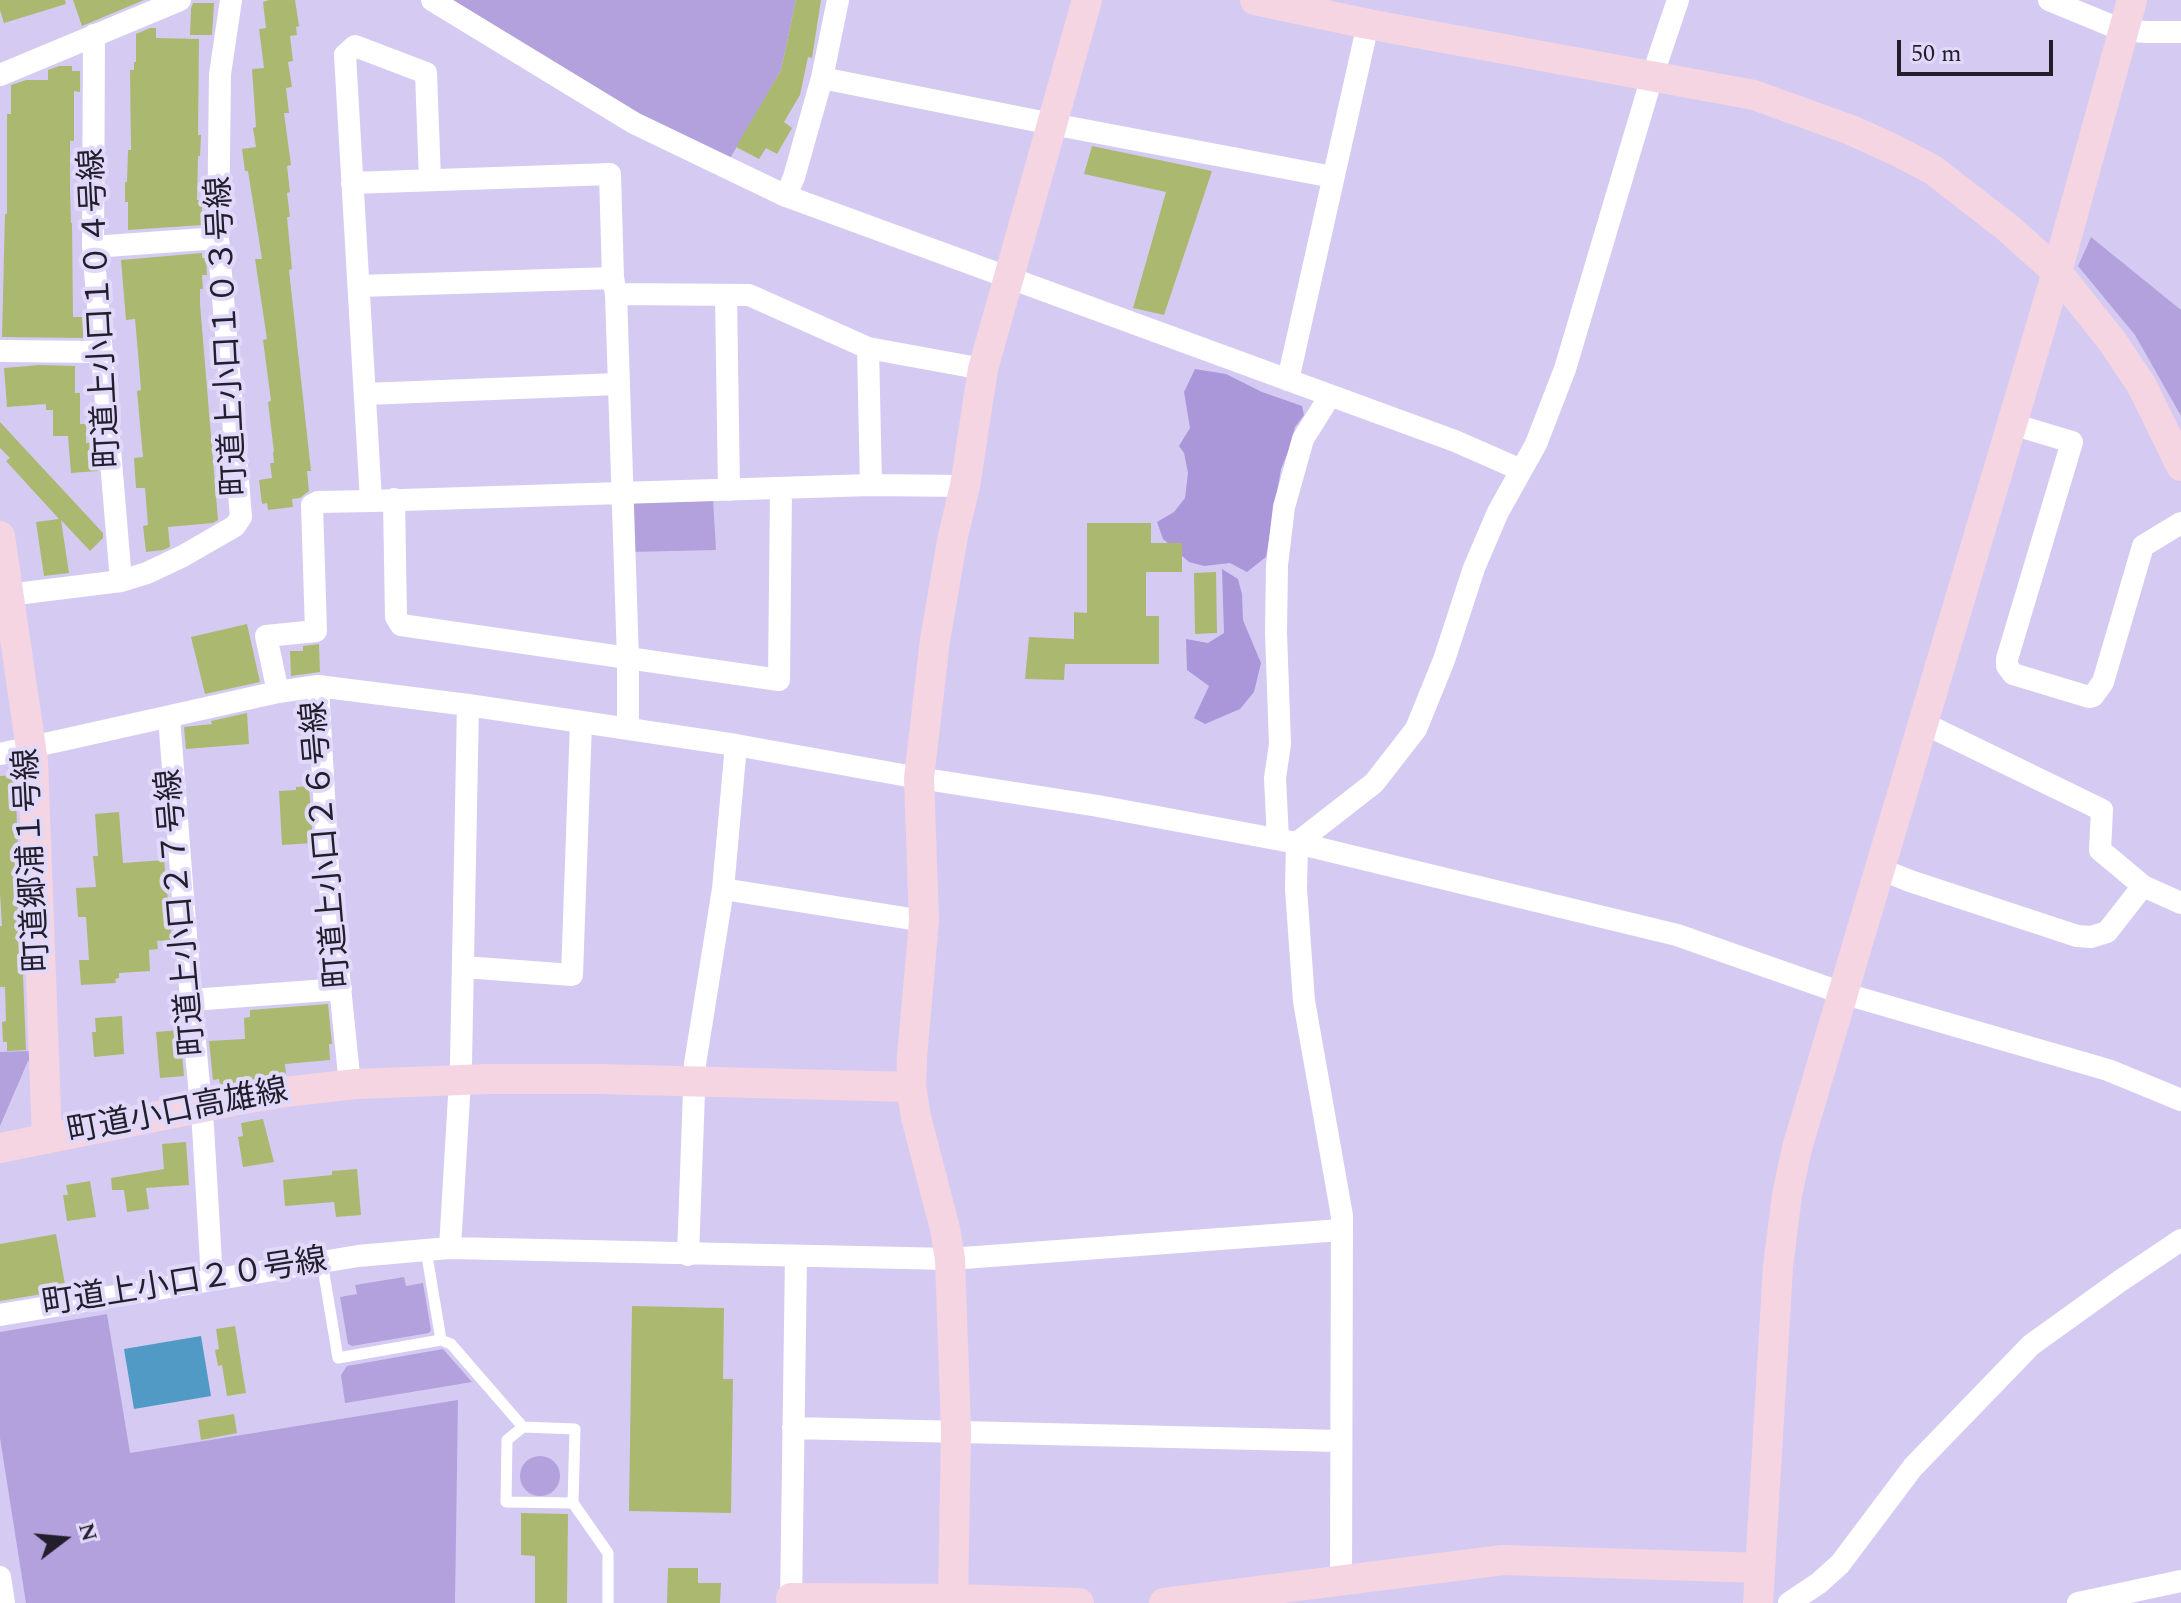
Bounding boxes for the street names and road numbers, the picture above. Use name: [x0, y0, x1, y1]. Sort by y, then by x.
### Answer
street label: 町道上小口１０４号線: [75, 147, 131, 469]
street label: 町道上小口１０３号線: [202, 175, 258, 497]
street label: 町道上小口２６号線: [297, 699, 361, 989]
street label: 町道郷浦１号線: [10, 747, 60, 973]
street label: 町道上小口２７号線: [152, 767, 216, 1057]
street label: 町道小口高雄線: [64, 1074, 292, 1154]
street label: 町道上小口２０号線: [40, 1244, 330, 1326]

